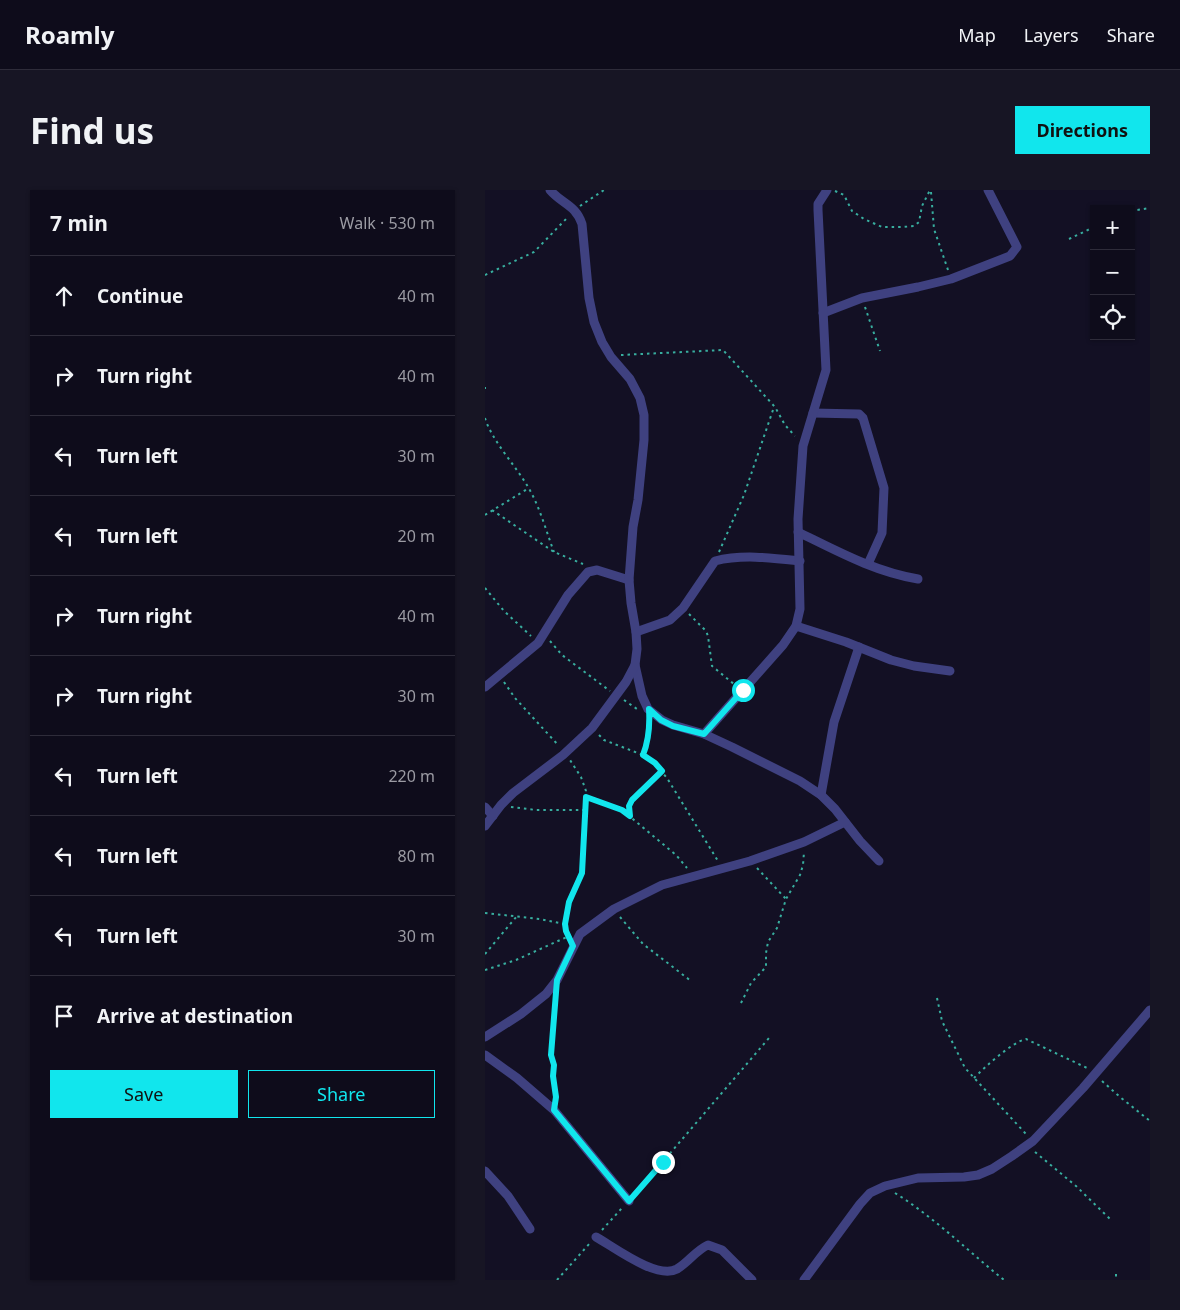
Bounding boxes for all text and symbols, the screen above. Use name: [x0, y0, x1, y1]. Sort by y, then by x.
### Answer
text: Roamly: [25, 18, 114, 51]
text: Map: [958, 23, 996, 47]
text: Layers: [1024, 23, 1079, 47]
text: Share: [1107, 23, 1155, 47]
button: Directions: [1015, 106, 1150, 154]
text: Find us: [30, 107, 154, 154]
map controls: [1090, 205, 1135, 340]
button: +: [1090, 205, 1135, 250]
text: 7 min: [50, 209, 108, 237]
text: Walk · 530 m: [340, 212, 435, 234]
button: −: [1090, 250, 1135, 295]
icon: ahead: [50, 282, 78, 310]
text: Continue: [97, 283, 183, 309]
text: 40 m: [398, 285, 435, 307]
button: locate: [1090, 295, 1135, 340]
icon: right: [50, 362, 78, 390]
text: Turn right: [97, 363, 192, 389]
text: 40 m: [398, 365, 435, 387]
icon: left: [50, 442, 78, 470]
text: Turn left: [97, 443, 178, 469]
text: 30 m: [398, 445, 435, 467]
icon: left: [50, 522, 78, 550]
text: Turn left: [97, 523, 178, 549]
text: 20 m: [398, 525, 435, 547]
icon: right: [50, 602, 78, 630]
text: Turn right: [97, 603, 192, 629]
text: 40 m: [398, 605, 435, 627]
route start: [732, 679, 755, 702]
icon: right: [50, 682, 78, 710]
text: Turn right: [97, 683, 192, 709]
text: 30 m: [398, 685, 435, 707]
icon: left: [50, 762, 78, 790]
text: Turn left: [97, 763, 178, 789]
text: 220 m: [388, 765, 435, 787]
icon: left: [50, 842, 78, 870]
text: Turn left: [97, 843, 178, 869]
text: 80 m: [398, 845, 435, 867]
icon: left: [50, 922, 78, 950]
text: Turn left: [97, 923, 178, 949]
text: 30 m: [398, 925, 435, 947]
icon: arrive: [50, 1002, 78, 1030]
text: Arrive at destination: [97, 1003, 293, 1029]
button: Save: [50, 1070, 238, 1118]
button: Share: [248, 1070, 435, 1118]
route end: [652, 1151, 675, 1174]

